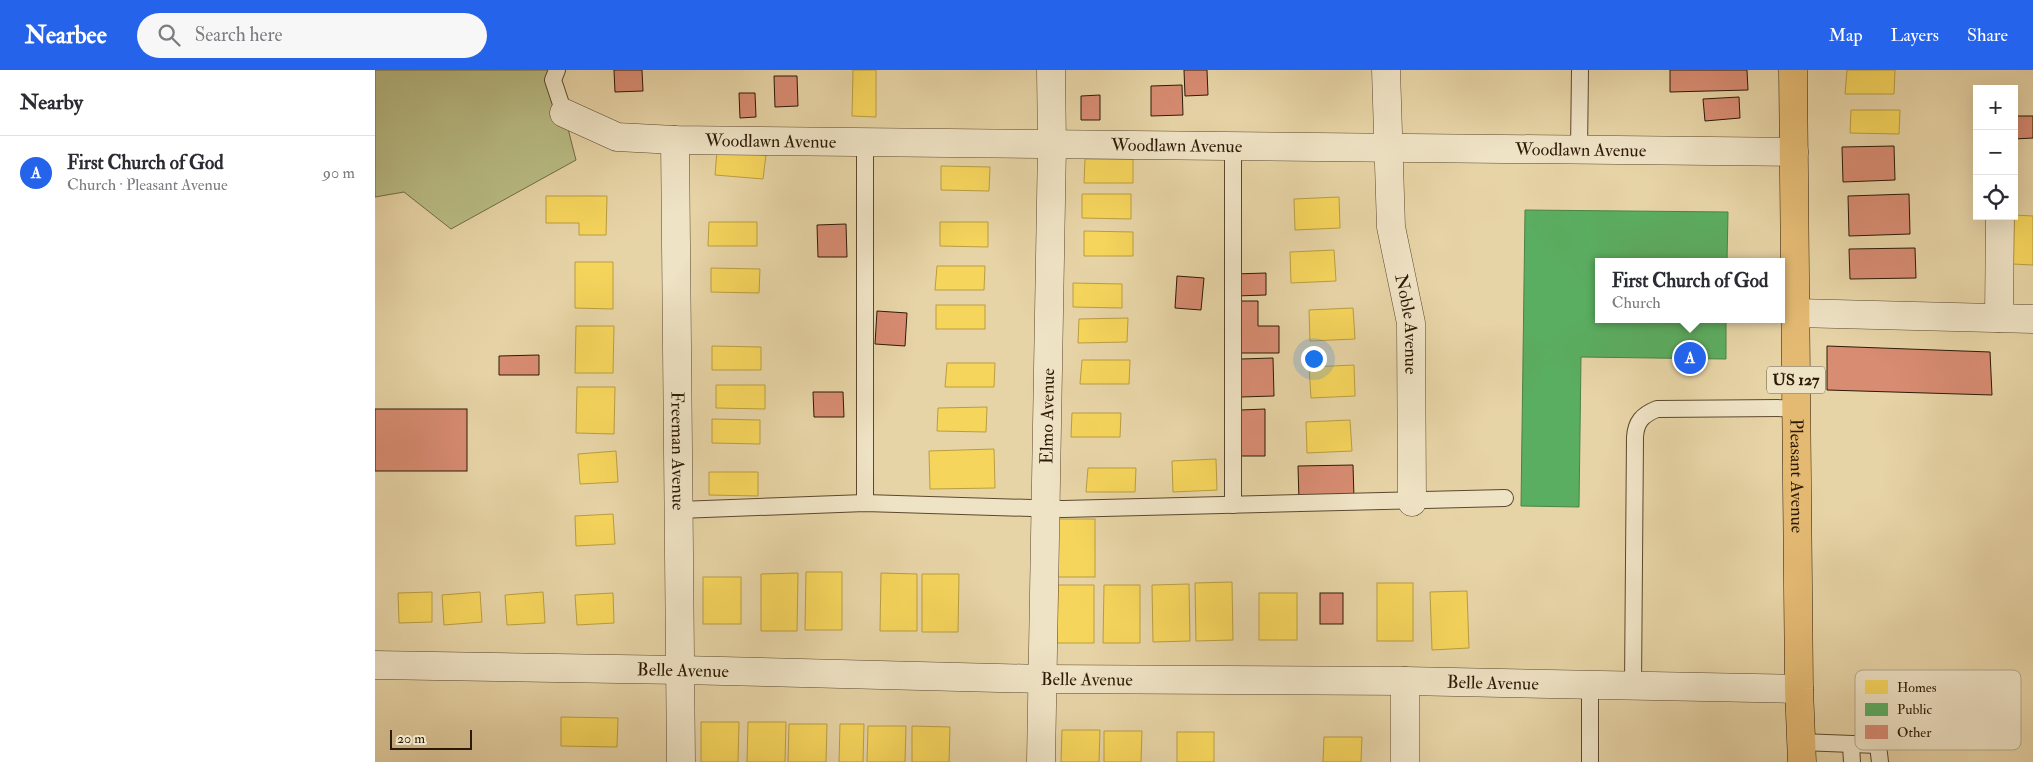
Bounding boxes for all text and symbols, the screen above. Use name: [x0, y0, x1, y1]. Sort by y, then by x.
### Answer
search box: [137, 13, 487, 58]
text: Nearbee: [25, 20, 107, 51]
icon: search: [155, 21, 183, 49]
text: Search here: [195, 23, 282, 47]
text: Map: [1829, 24, 1863, 47]
text: Layers: [1891, 24, 1939, 47]
text: Share: [1967, 24, 2008, 47]
map controls: [1973, 85, 2018, 220]
button: +: [1973, 85, 2018, 130]
text: Nearby: [20, 89, 83, 116]
street label: Woodlawn Avenue: [704, 129, 837, 153]
button: −: [1973, 130, 2018, 175]
street label: Woodlawn Avenue: [1110, 133, 1243, 158]
street label: Woodlawn Avenue: [1514, 137, 1647, 162]
text: First Church of God: [67, 151, 224, 175]
text: A: [31, 163, 41, 183]
text: 90 m: [323, 163, 355, 183]
text: Church · Pleasant Avenue: [67, 175, 228, 195]
button: locate: [1973, 175, 2018, 220]
popup: [1595, 258, 1785, 323]
text: First Church of God: [1612, 269, 1768, 293]
street label: Noble Avenue: [1390, 272, 1423, 375]
text: Church: [1612, 293, 1661, 313]
pin: A: [1674, 339, 1706, 377]
your location: [1301, 346, 1327, 372]
road number: US 127: [1767, 366, 1825, 394]
street label: Elmo Avenue: [1035, 367, 1060, 464]
street label: Freeman Avenue: [666, 391, 690, 511]
street label: Pleasant Avenue: [1785, 419, 1809, 534]
street label: Belle Avenue: [637, 658, 730, 683]
street label: Belle Avenue: [1041, 667, 1133, 691]
street label: Belle Avenue: [1447, 670, 1540, 695]
legend: [1855, 670, 2021, 750]
text: Homes: [1897, 679, 1937, 696]
text: Public: [1897, 701, 1932, 718]
text: Other: [1897, 724, 1932, 741]
scale bar: [390, 727, 473, 750]
text: 20 m: [397, 730, 425, 747]

